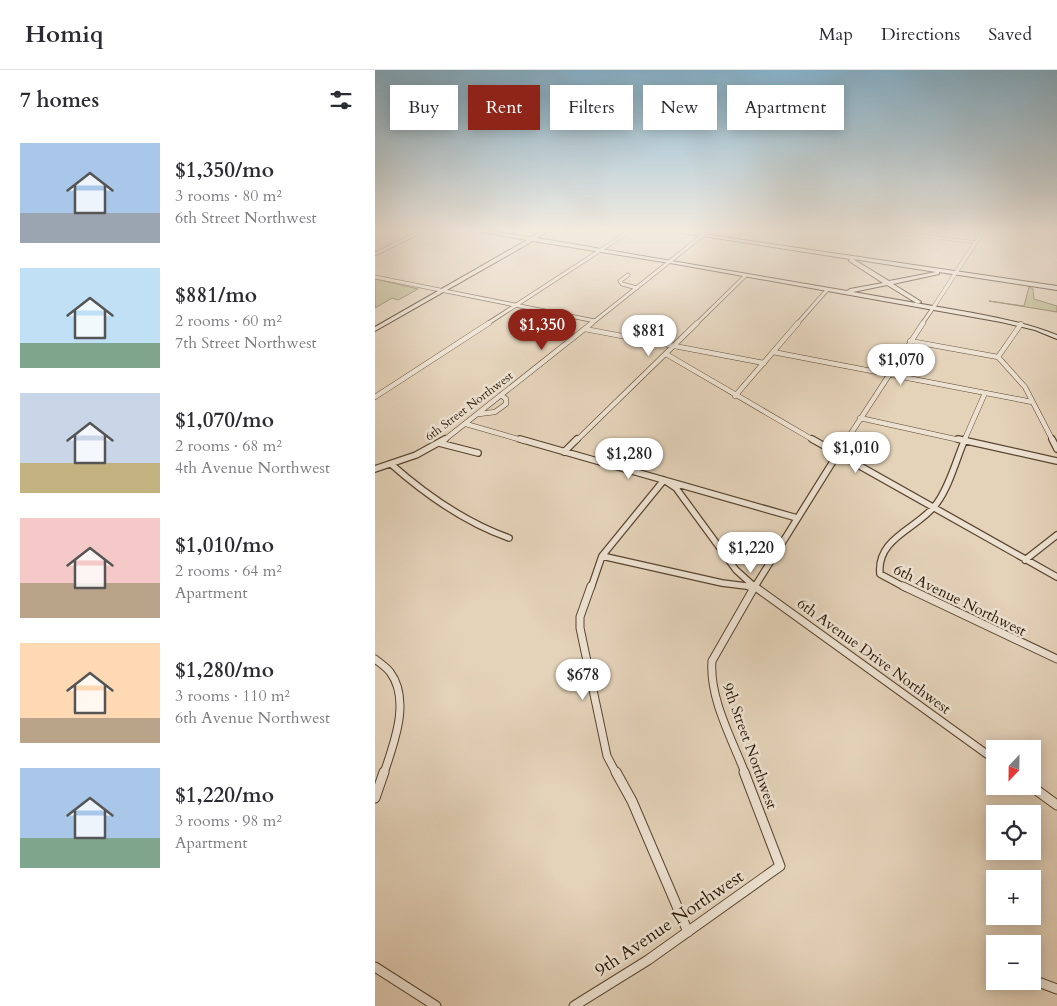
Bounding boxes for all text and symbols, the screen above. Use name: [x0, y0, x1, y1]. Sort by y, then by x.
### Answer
text: Homiq: [25, 18, 104, 51]
text: Map: [819, 22, 853, 47]
text: Directions: [881, 22, 960, 47]
text: Saved: [988, 22, 1032, 47]
chip: Buy: [390, 85, 458, 130]
chip: Rent: [468, 85, 540, 130]
chip: Filters: [550, 85, 633, 130]
chip: New: [643, 85, 717, 130]
chip: Apartment: [727, 85, 844, 130]
text: 7 homes: [20, 86, 99, 115]
icon: filters: [327, 86, 355, 114]
text: $1,350/mo: [175, 156, 274, 185]
icon: home: [60, 163, 120, 223]
text: 3 rooms · 80 m²: [175, 185, 282, 207]
text: 6th Street Northwest: [175, 207, 317, 229]
text: $881/mo: [175, 281, 257, 310]
icon: home: [60, 288, 120, 348]
pin: $1,350: [501, 308, 583, 351]
text: 2 rooms · 60 m²: [175, 310, 282, 332]
text: $1,350: [519, 314, 565, 336]
pin: $881: [619, 314, 679, 357]
text: $881: [633, 320, 665, 342]
text: 7th Street Northwest: [175, 332, 317, 354]
pin: $1,070: [860, 344, 942, 386]
text: $1,070: [878, 349, 924, 371]
street label: 6th Street Northwest: [422, 368, 516, 444]
text: $1,070/mo: [175, 406, 274, 435]
icon: home: [60, 413, 120, 473]
pin: $1,010: [815, 432, 897, 474]
text: 2 rooms · 68 m²: [175, 435, 282, 457]
text: $1,010: [833, 437, 879, 459]
pin: $1,280: [588, 438, 670, 480]
text: $1,280: [606, 443, 652, 465]
text: 4th Avenue Northwest: [175, 457, 330, 479]
text: $1,010/mo: [175, 531, 274, 560]
pin: $1,220: [710, 532, 792, 574]
text: $1,220: [728, 537, 774, 559]
icon: home: [60, 538, 120, 598]
street label: 6th Avenue Northwest: [890, 559, 1030, 641]
text: 2 rooms · 64 m²: [175, 560, 282, 582]
text: Apartment: [175, 582, 248, 604]
street label: 6th Avenue Drive Northwest: [793, 593, 955, 719]
text: $1,280/mo: [175, 656, 274, 685]
pin: $678: [553, 658, 613, 701]
icon: home: [60, 663, 120, 723]
text: $678: [567, 664, 599, 686]
street label: 9th Street Northwest: [718, 680, 782, 812]
text: 3 rooms · 110 m²: [175, 685, 290, 707]
text: 6th Avenue Northwest: [175, 707, 330, 729]
north arrow: [986, 740, 1041, 795]
map controls: [986, 740, 1041, 990]
text: $1,220/mo: [175, 781, 274, 810]
icon: home: [60, 788, 120, 848]
button: locate: [986, 805, 1041, 860]
text: 3 rooms · 98 m²: [175, 810, 282, 832]
text: Apartment: [175, 832, 248, 854]
street label: 9th Avenue Northwest: [590, 864, 749, 983]
button: +: [986, 870, 1041, 925]
button: −: [986, 935, 1041, 990]

